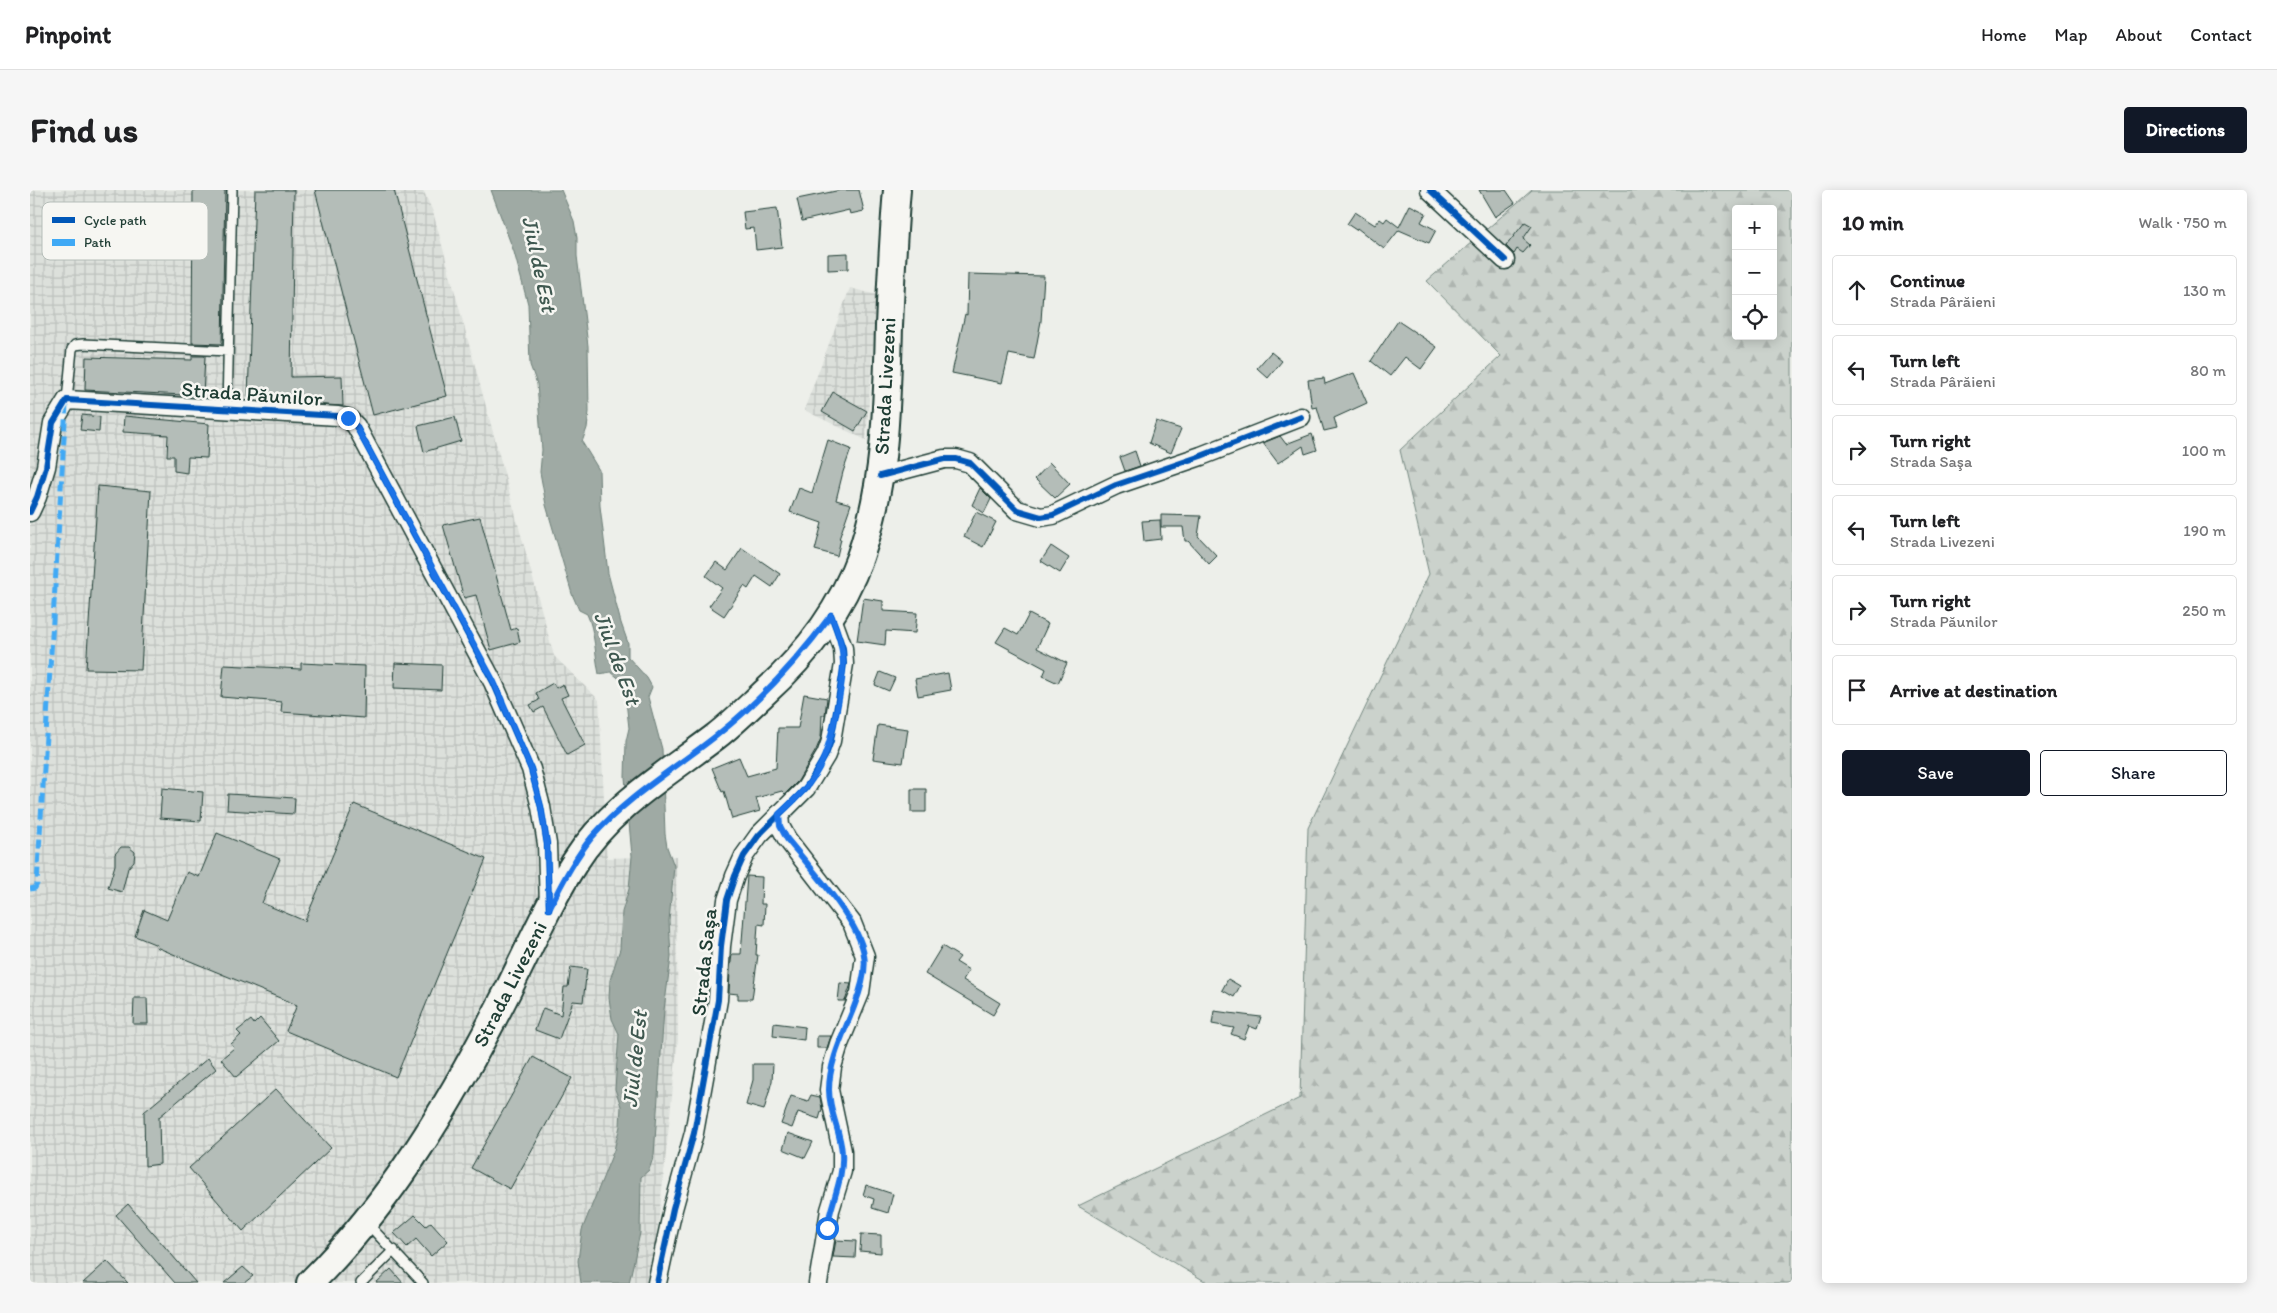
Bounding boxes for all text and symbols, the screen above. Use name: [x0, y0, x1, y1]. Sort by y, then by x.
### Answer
text: Pinpoint: [25, 20, 111, 49]
text: Home: [1981, 24, 2027, 46]
text: Map: [2055, 24, 2088, 46]
text: About: [2116, 24, 2162, 46]
text: Contact: [2190, 24, 2252, 46]
button: Directions: [2124, 107, 2247, 153]
text: Find us: [30, 109, 138, 151]
legend: [42, 202, 208, 260]
map controls: [1732, 205, 1777, 340]
button: +: [1732, 205, 1777, 250]
text: 10 min: [1842, 210, 1904, 235]
text: Cycle path: [84, 212, 147, 229]
text: Walk · 750 m: [2139, 213, 2227, 232]
water label: Jiul de Est: [516, 214, 563, 316]
text: Path: [84, 234, 111, 251]
button: −: [1732, 250, 1777, 295]
text: Continue: [1890, 269, 1965, 292]
icon: ahead: [1843, 276, 1871, 304]
text: 130 m: [2183, 281, 2226, 300]
text: Strada Pârăieni: [1890, 292, 1996, 311]
button: locate: [1732, 295, 1777, 340]
street label: Strada Livezeni: [868, 317, 901, 455]
text: Turn left: [1890, 349, 1960, 372]
icon: left: [1843, 356, 1871, 384]
text: 80 m: [2190, 361, 2226, 380]
text: Strada Pârăieni: [1890, 372, 1996, 391]
street label: Strada Păunilor: [181, 376, 324, 411]
route end: [337, 407, 360, 430]
text: Turn right: [1890, 429, 1971, 452]
icon: right: [1843, 436, 1871, 464]
text: 100 m: [2182, 441, 2226, 460]
text: Strada Saşa: [1890, 452, 1972, 471]
text: Turn left: [1890, 509, 1960, 532]
icon: left: [1843, 516, 1871, 544]
text: 190 m: [2183, 521, 2226, 540]
text: Strada Livezeni: [1890, 532, 1995, 551]
text: Turn right: [1890, 589, 1971, 612]
icon: right: [1843, 596, 1871, 624]
text: 250 m: [2182, 601, 2226, 620]
water label: Jiul de Est: [588, 608, 647, 710]
text: Strada Păunilor: [1890, 612, 1998, 631]
icon: arrive: [1843, 676, 1871, 704]
text: Arrive at destination: [1890, 679, 2057, 702]
button: Save: [1842, 750, 2030, 796]
button: Share: [2040, 750, 2227, 796]
street label: Strada Saşa: [685, 907, 722, 1017]
street label: Strada Livezeni: [467, 917, 552, 1051]
water label: Jiul de Est: [616, 1008, 653, 1109]
route start: [816, 1217, 839, 1240]

